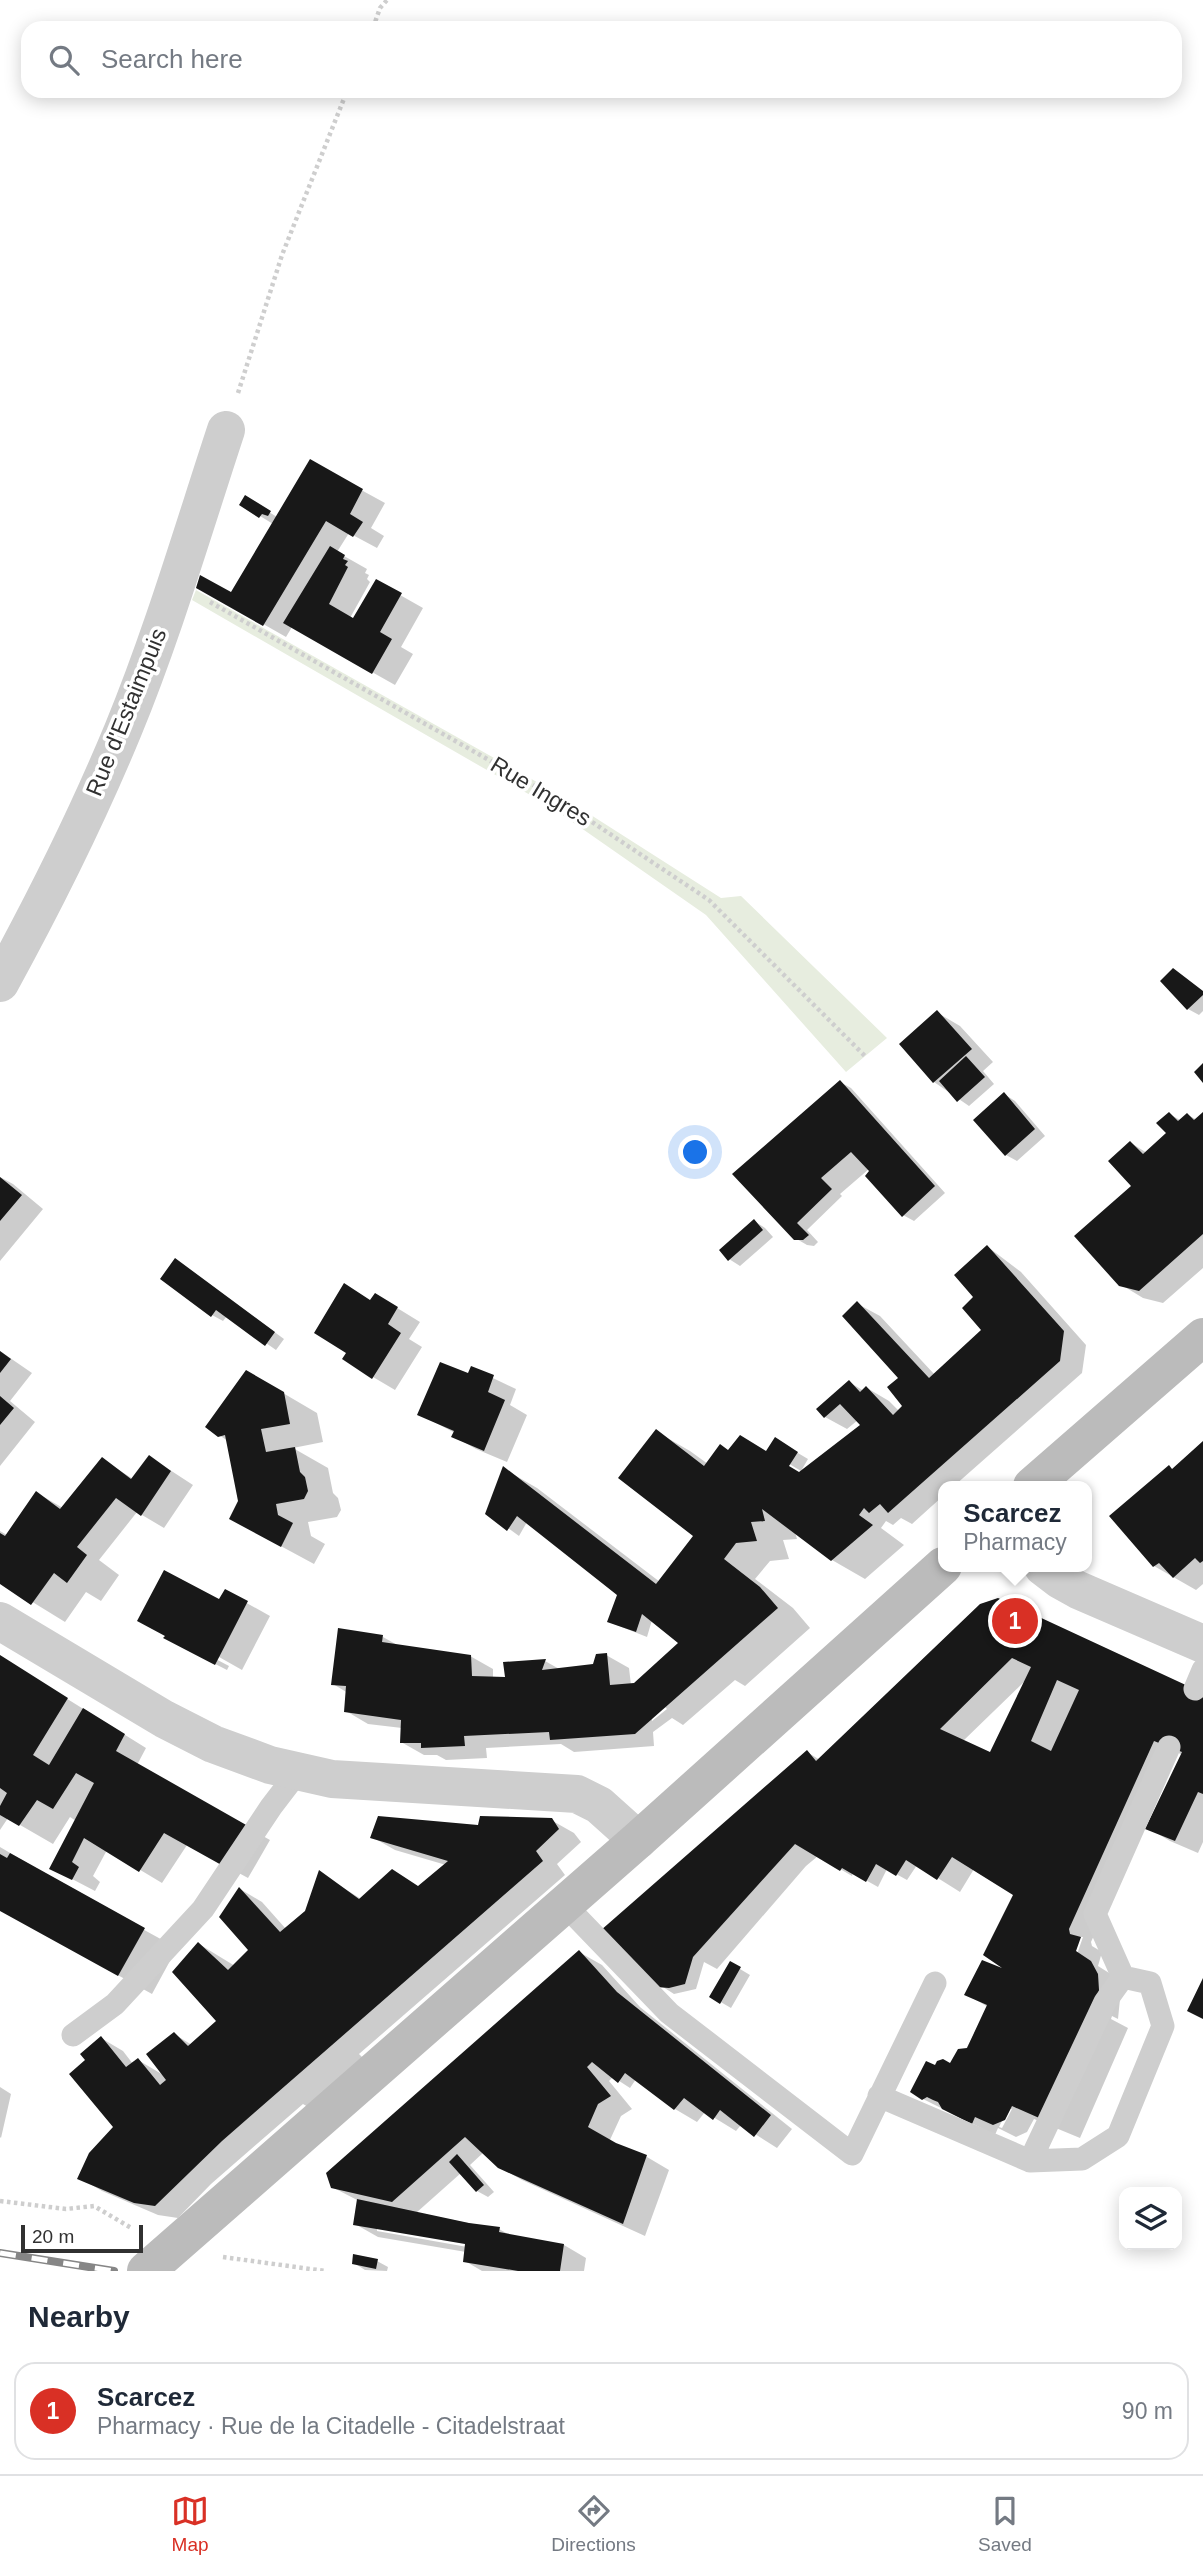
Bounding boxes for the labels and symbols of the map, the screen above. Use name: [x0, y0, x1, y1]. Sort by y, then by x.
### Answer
street label: Rue d'Estaimpuis: [81, 624, 171, 800]
street label: Rue Ingres: [486, 751, 596, 831]
your location: [678, 1135, 712, 1169]
pin: 1: [992, 1595, 1038, 1647]
scale bar: [21, 2222, 144, 2254]

